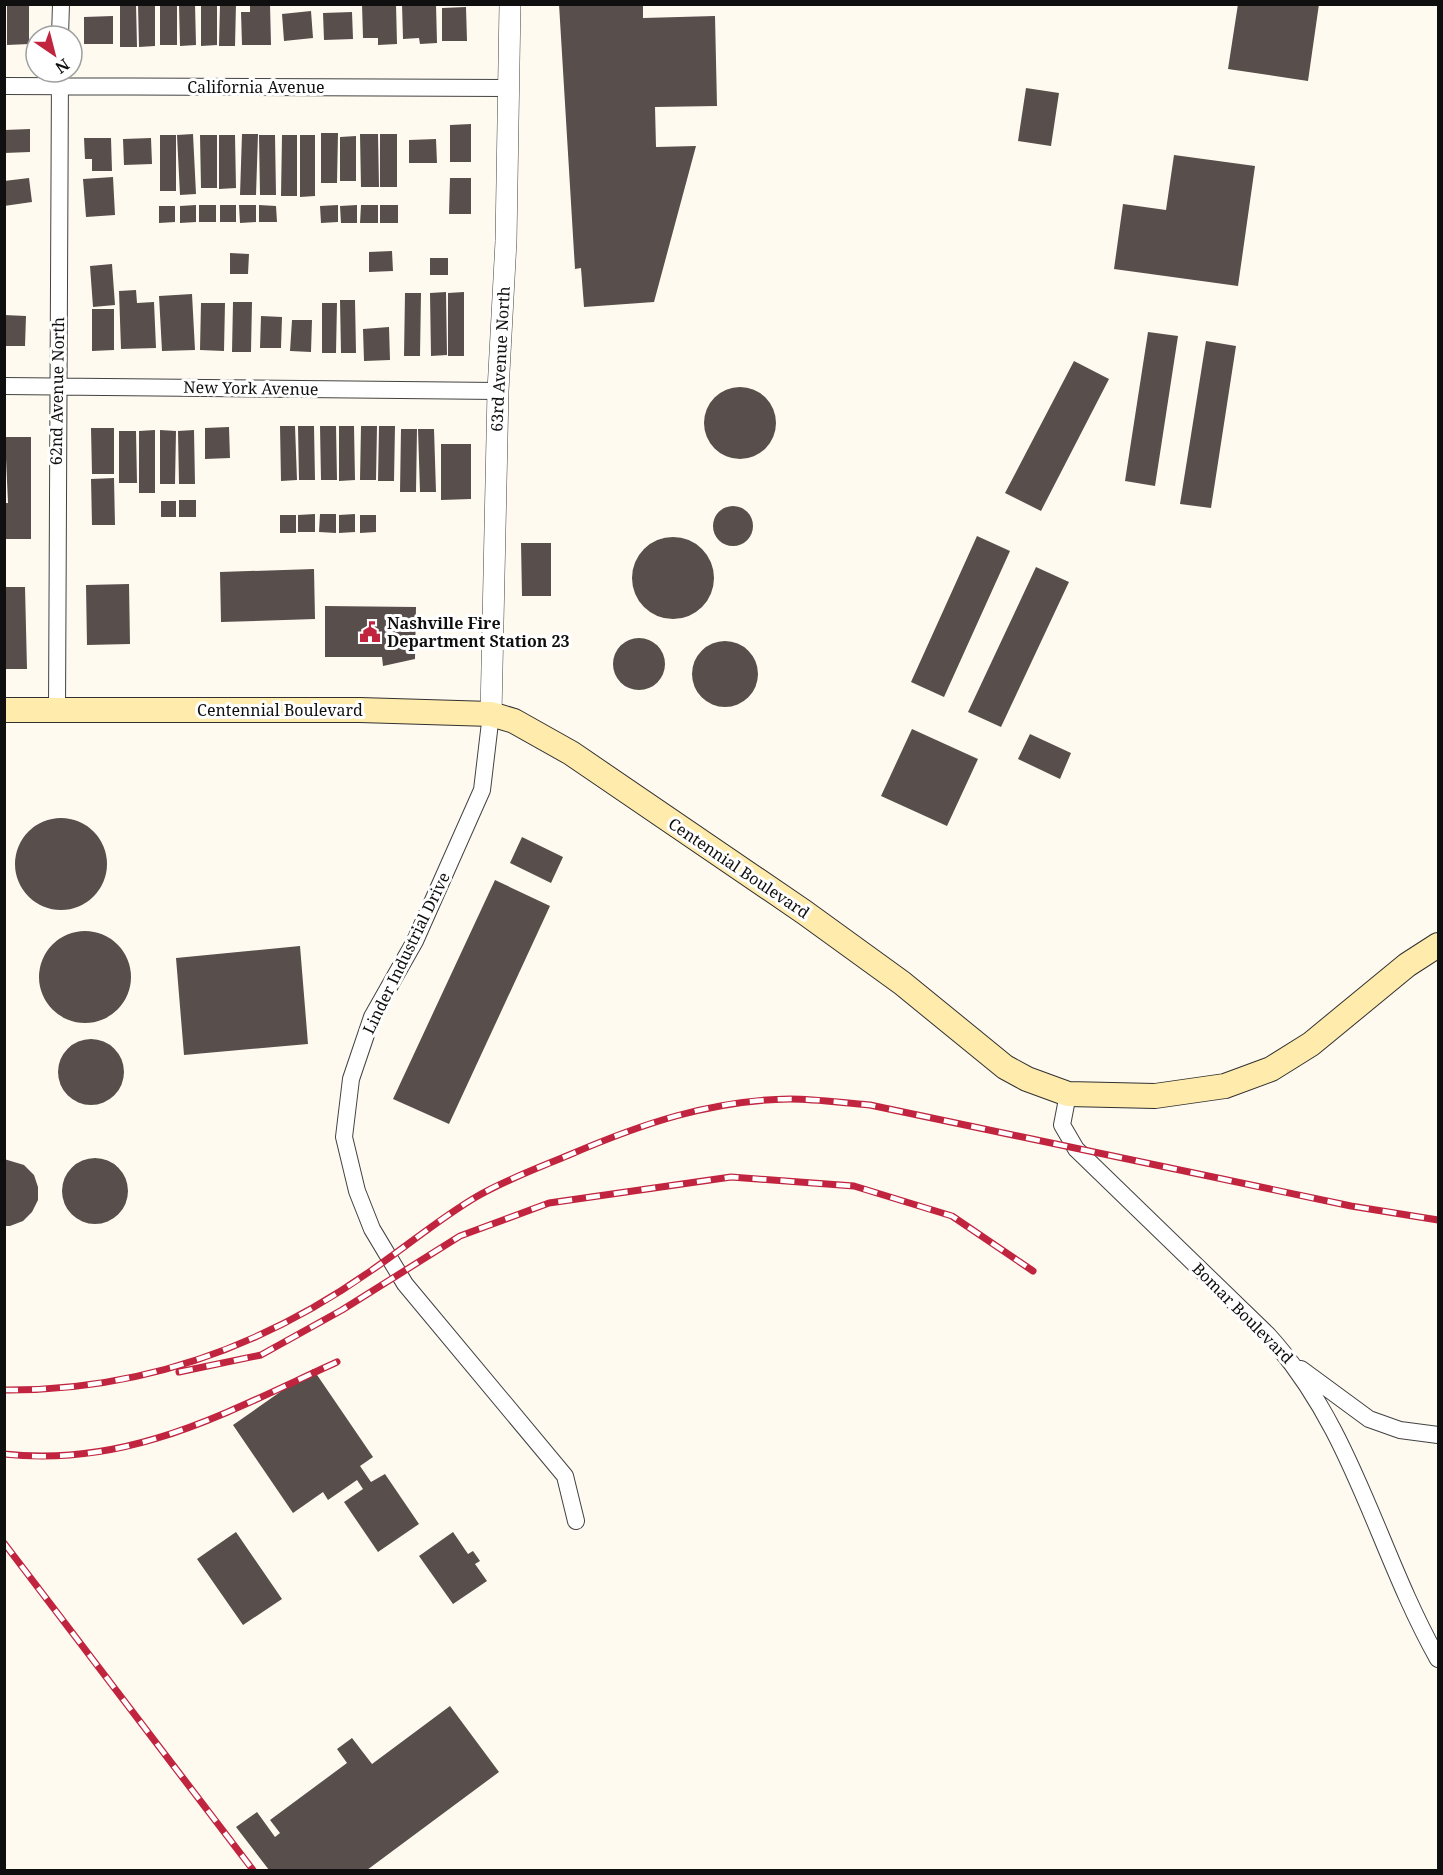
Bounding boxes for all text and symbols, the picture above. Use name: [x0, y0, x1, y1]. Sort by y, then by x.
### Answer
north arrow: [24, 24, 84, 84]
text: N: [51, 54, 74, 79]
street label: California Avenue: [187, 76, 325, 98]
street label: 63rd Avenue North: [485, 286, 515, 432]
street label: 62nd Avenue North: [45, 317, 69, 465]
street label: New York Avenue: [183, 376, 319, 400]
place label: Nashville Fire Department Station 23: [387, 612, 570, 652]
public building icon: Nashville Fire Department Station 23: [358, 620, 382, 644]
street label: Centennial Boulevard: [197, 699, 363, 721]
street label: Centennial Boulevard: [664, 813, 814, 924]
street label: Linder Industrial Drive: [357, 868, 455, 1038]
street label: Bomar Boulevard: [1188, 1258, 1298, 1368]

